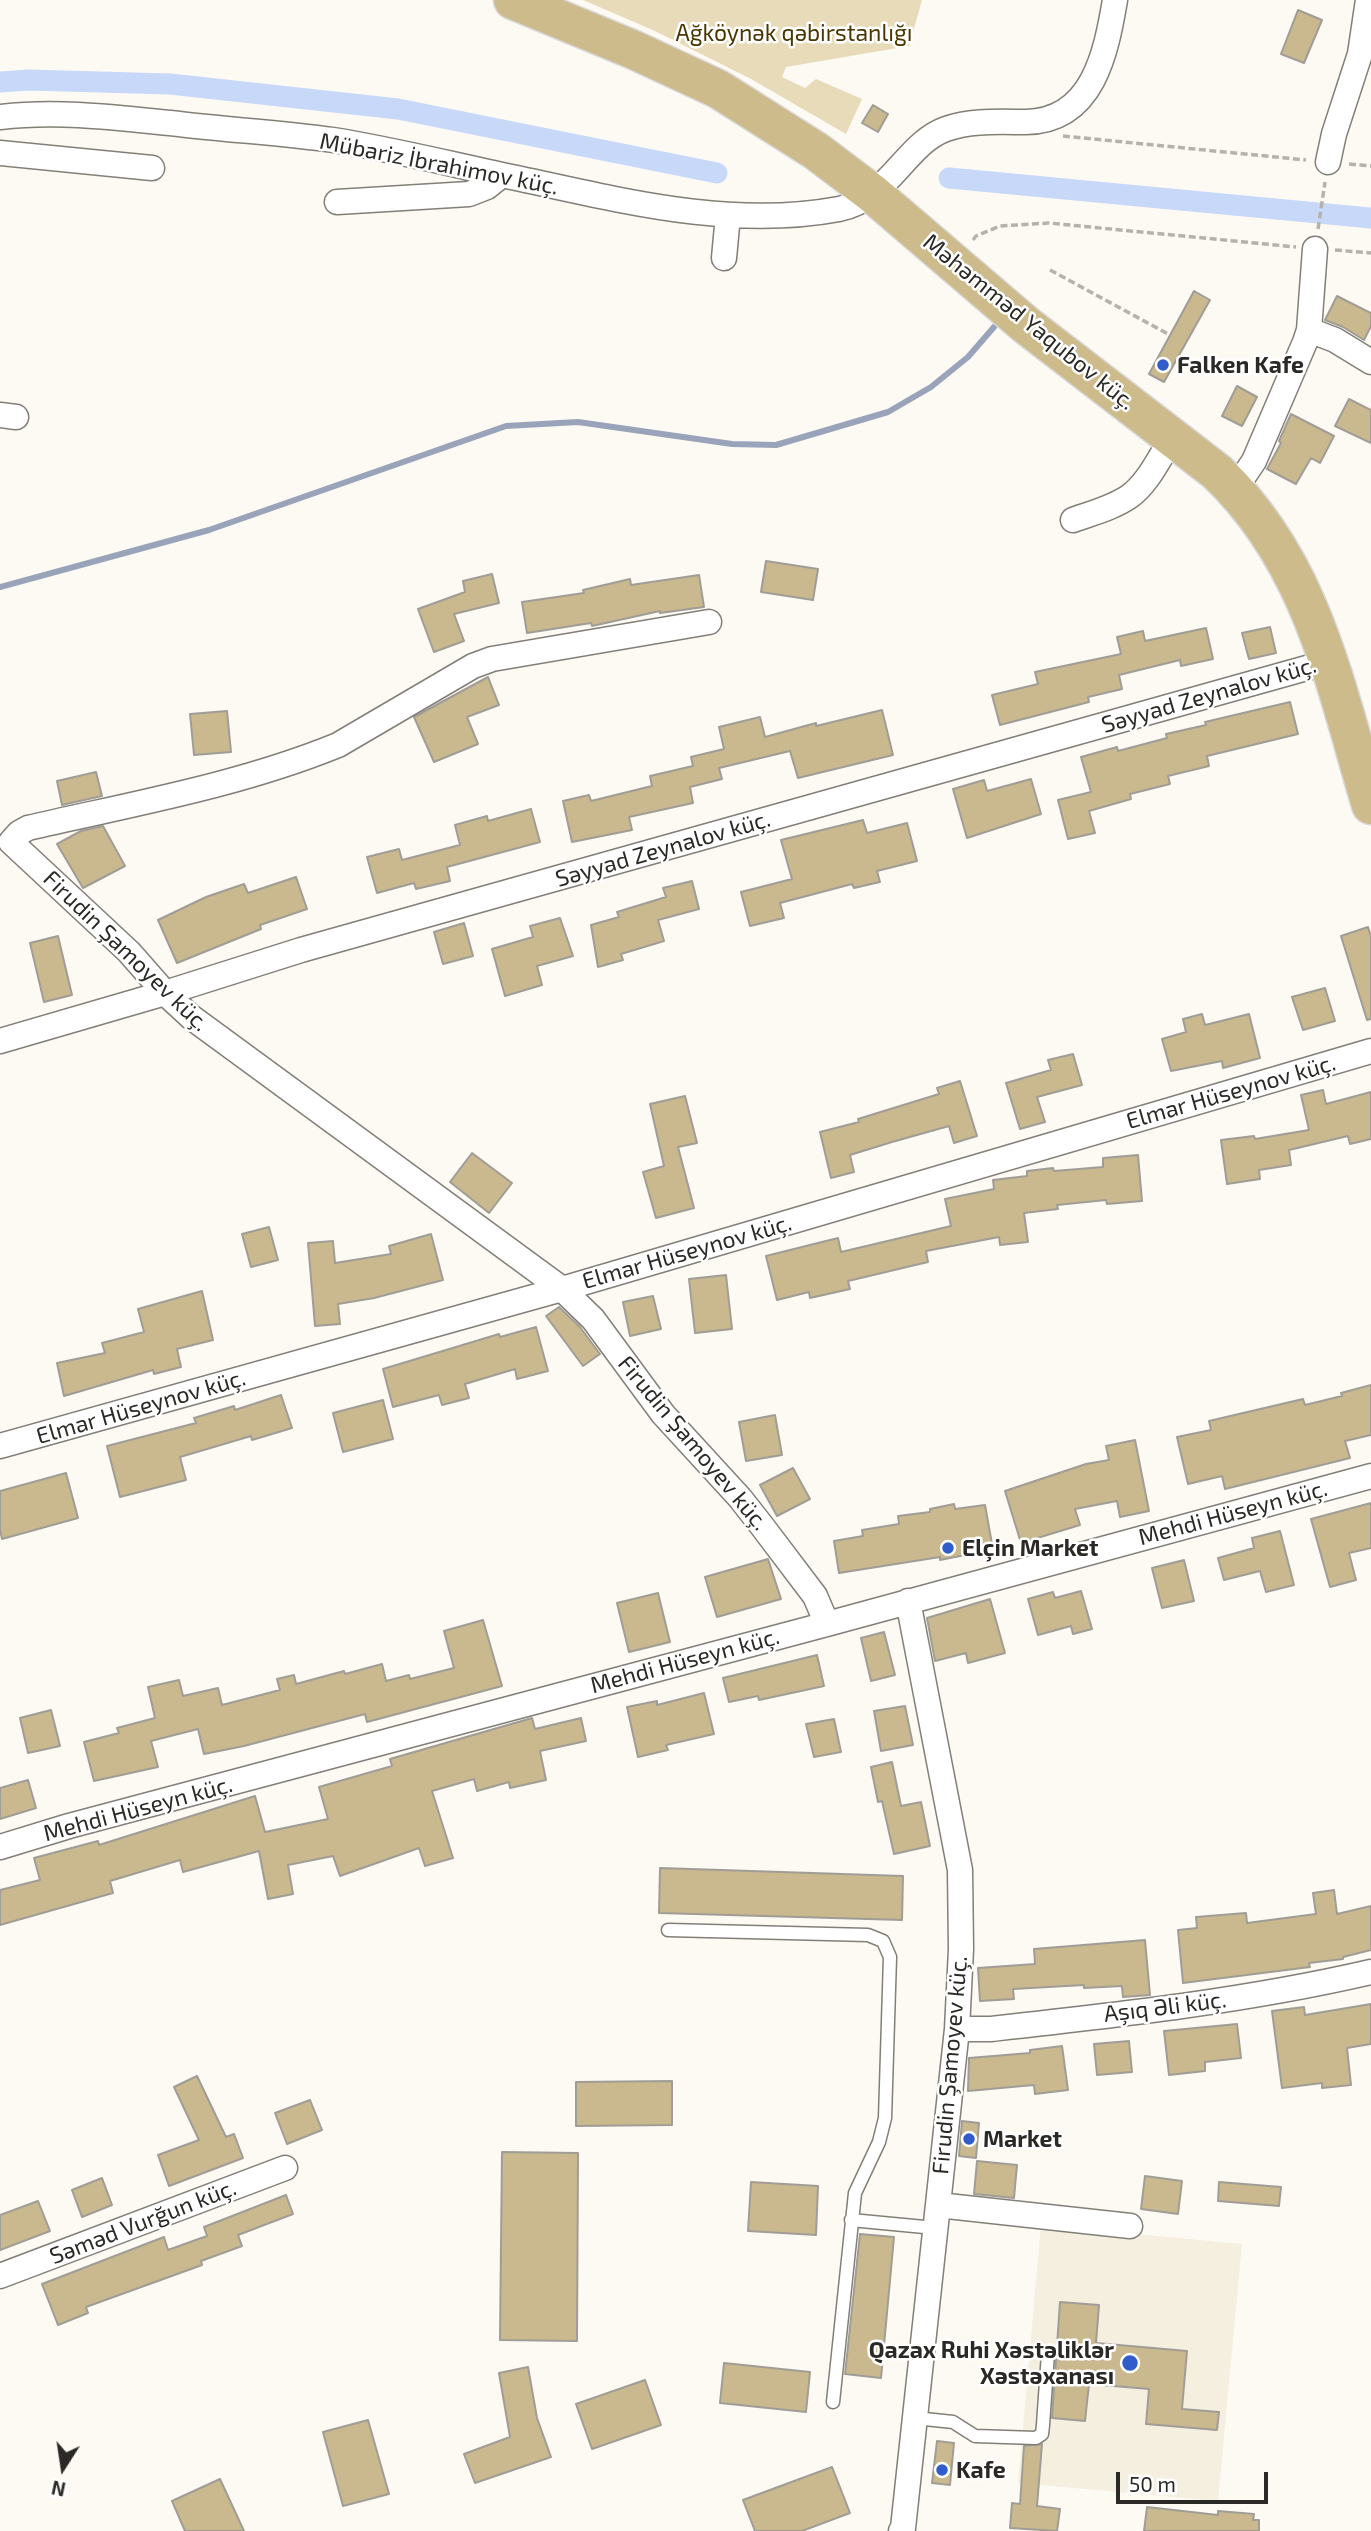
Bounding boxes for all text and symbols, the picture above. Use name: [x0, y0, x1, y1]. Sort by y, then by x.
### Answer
park label: Ağköynək qəbirstanlığı: [675, 19, 913, 47]
street label: Mübariz İbrahimov küç.: [317, 127, 561, 201]
street label: Məhəmməd Yaqubov küç.: [918, 228, 1140, 416]
place label: Falken Kafe: [1177, 351, 1304, 379]
marker: Falken Kafe: [1155, 357, 1171, 373]
street label: Səyyad Zeynalov küç.: [1098, 651, 1320, 739]
street label: Səyyad Zeynalov küç.: [552, 805, 774, 893]
street label: Firudin Şamoyev küç.: [38, 865, 214, 1037]
street label: Elmar Hüseynov küç.: [1123, 1049, 1339, 1135]
street label: Elmar Hüseynov küç.: [579, 1209, 795, 1295]
street label: Firudin Şamoyev küç.: [612, 1350, 774, 1536]
street label: Elmar Hüseynov küç.: [33, 1364, 249, 1450]
street label: Mehdi Hüseyn küç.: [1136, 1475, 1330, 1551]
place label: Elçin Market: [962, 1534, 1098, 1562]
marker: Elçin Market: [940, 1540, 956, 1556]
street label: Mehdi Hüseyn küç.: [588, 1623, 782, 1699]
street label: Mehdi Hüseyn küç.: [41, 1771, 235, 1847]
street label: Firudin Şamoyev küç.: [927, 1955, 973, 2175]
street label: Aşıq Əli küç.: [1102, 1986, 1228, 2028]
place label: Market: [983, 2125, 1062, 2153]
marker: Market: [961, 2131, 977, 2147]
street label: Səməd Vurğun küç.: [46, 2174, 240, 2270]
place label: Qazax Ruhi Xəstəliklər Xəstəxanası: [869, 2336, 1114, 2390]
marker: Qazax Ruhi Xəstəliklər Xəstəxanası: [1120, 2353, 1140, 2373]
north arrow: [28, 2433, 98, 2503]
place label: Kafe: [956, 2456, 1006, 2484]
scale bar: [1119, 2458, 1271, 2502]
marker: Kafe: [934, 2462, 950, 2478]
text: 50 m: [1129, 2471, 1176, 2496]
text: N: [49, 2476, 68, 2502]

